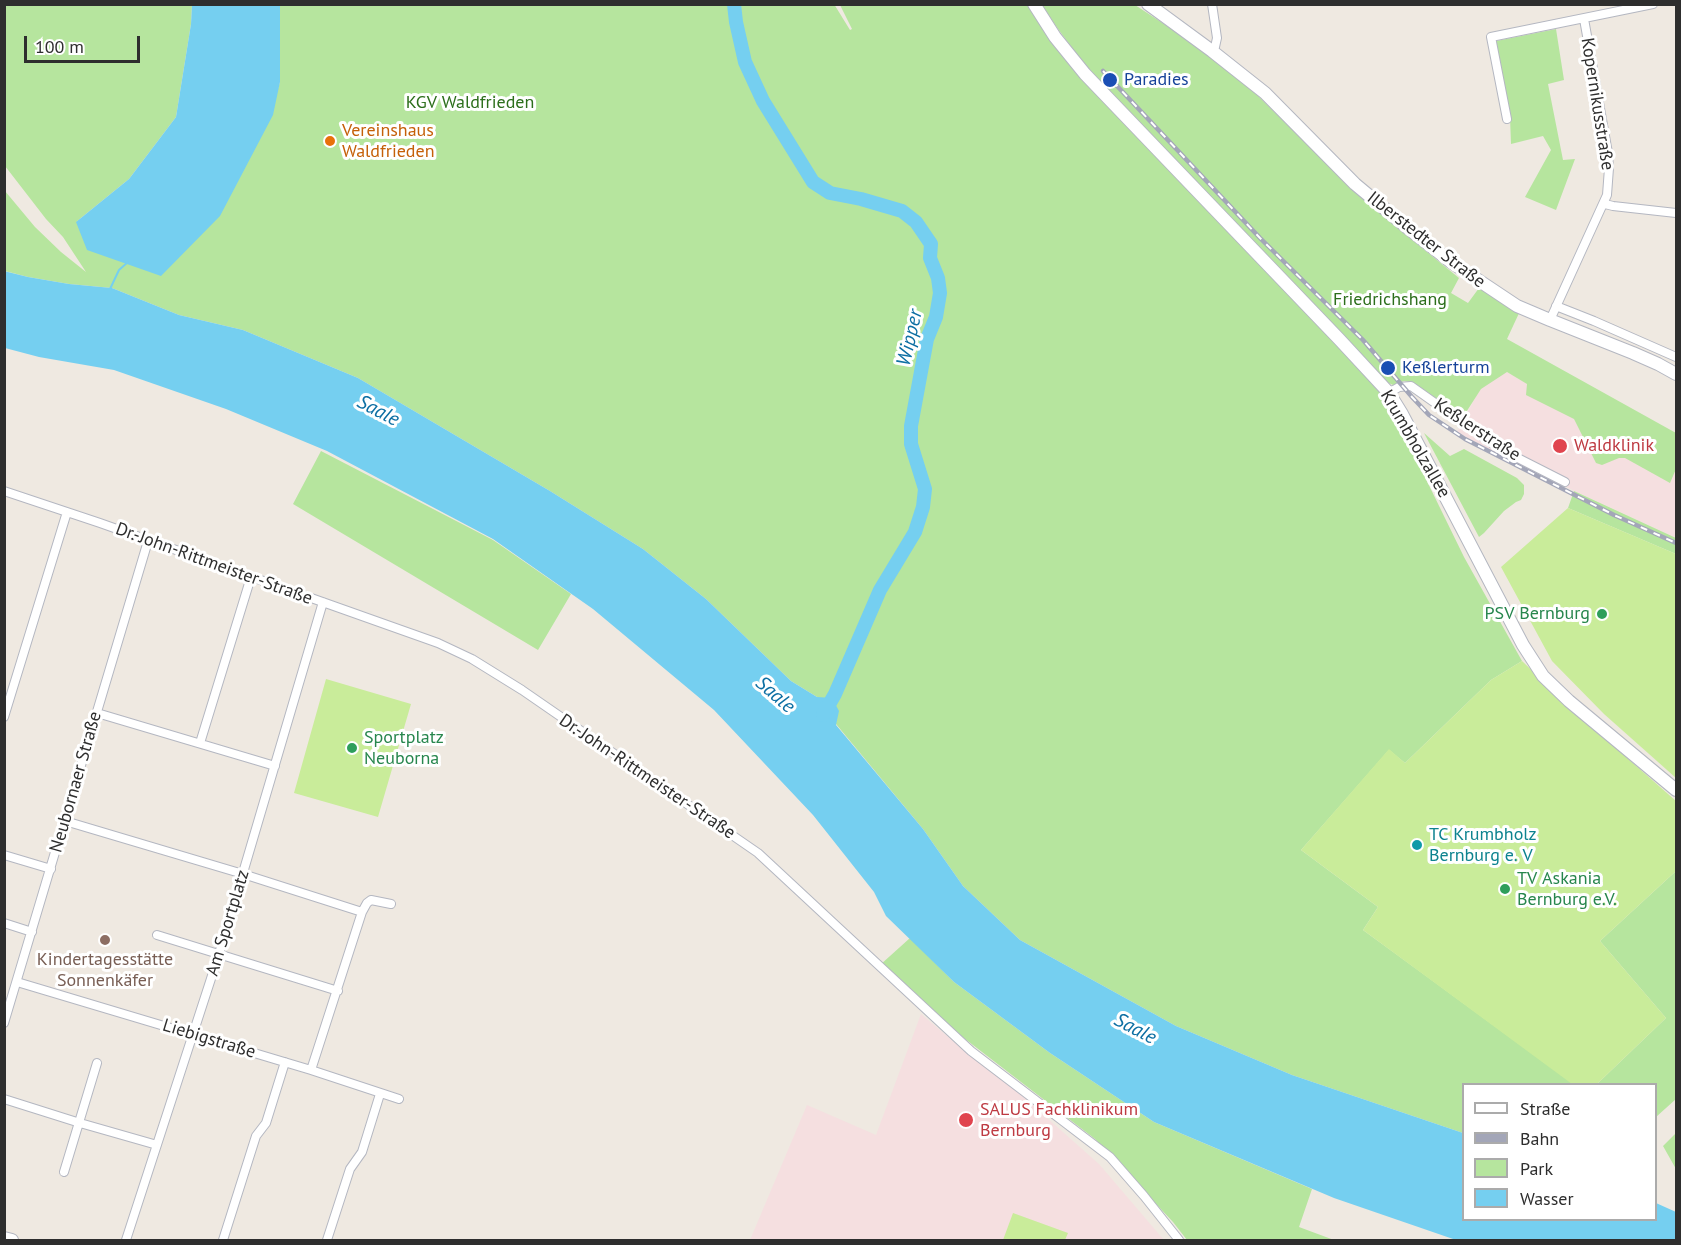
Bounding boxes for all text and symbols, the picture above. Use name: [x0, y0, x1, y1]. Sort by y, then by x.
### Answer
scale bar: [27, 24, 142, 62]
text: 100 m: [35, 35, 84, 58]
street label: Kopernikusstraße: [1576, 36, 1618, 172]
place label: Paradies: [1124, 69, 1189, 91]
marker: Paradies: [1101, 71, 1119, 89]
park label: KGV Waldfrieden: [406, 92, 534, 114]
place label: Vereinshaus Waldfrieden: [342, 120, 435, 162]
marker: Vereinshaus Waldfrieden: [323, 134, 337, 148]
street label: Ilberstedter Straße: [1363, 187, 1489, 293]
park label: Friedrichshang: [1333, 289, 1447, 311]
water label: Wipper: [892, 308, 928, 368]
place label: Keßlerturm: [1402, 357, 1490, 379]
marker: Keßlerturm: [1379, 359, 1397, 377]
street label: Krumbholzallee: [1375, 386, 1455, 502]
water label: Saale: [353, 390, 403, 432]
street label: Keßlerstraße: [1430, 394, 1524, 466]
place label: Waldklinik: [1574, 435, 1654, 457]
marker: Waldklinik: [1551, 437, 1569, 455]
street label: Dr.-John-Rittmeister-Straße: [113, 518, 315, 610]
place label: PSV Bernburg: [1485, 603, 1590, 625]
marker: PSV Bernburg: [1595, 607, 1609, 621]
water label: Saale: [750, 671, 800, 719]
street label: Neubornaer Straße: [46, 709, 106, 855]
street label: Dr.-John-Rittmeister-Straße: [555, 710, 739, 844]
place label: Sportplatz Neuborna: [364, 727, 444, 770]
marker: Sportplatz Neuborna: [345, 741, 359, 755]
place label: TC Krumbholz Bernburg e. V: [1429, 824, 1537, 866]
marker: TC Krumbholz Bernburg e. V: [1410, 838, 1424, 852]
street label: Am Sportplatz: [202, 867, 254, 979]
place label: TV Askania Bernburg e.V.: [1517, 868, 1617, 910]
marker: TV Askania Bernburg e.V.: [1498, 882, 1512, 896]
marker: Kindertagesstätte Sonnenkäfer: [98, 933, 112, 947]
place label: Kindertagesstätte Sonnenkäfer: [37, 949, 173, 992]
water label: Saale: [1110, 1008, 1160, 1050]
street label: Liebigstraße: [160, 1015, 258, 1063]
legend: [1462, 1083, 1657, 1221]
text: Straße: [1520, 1097, 1571, 1120]
place label: SALUS Fachklinikum Bernburg: [980, 1099, 1138, 1142]
marker: SALUS Fachklinikum Bernburg: [957, 1111, 975, 1129]
text: Bahn: [1520, 1127, 1559, 1150]
text: Park: [1520, 1157, 1553, 1180]
text: Wasser: [1520, 1187, 1574, 1210]

